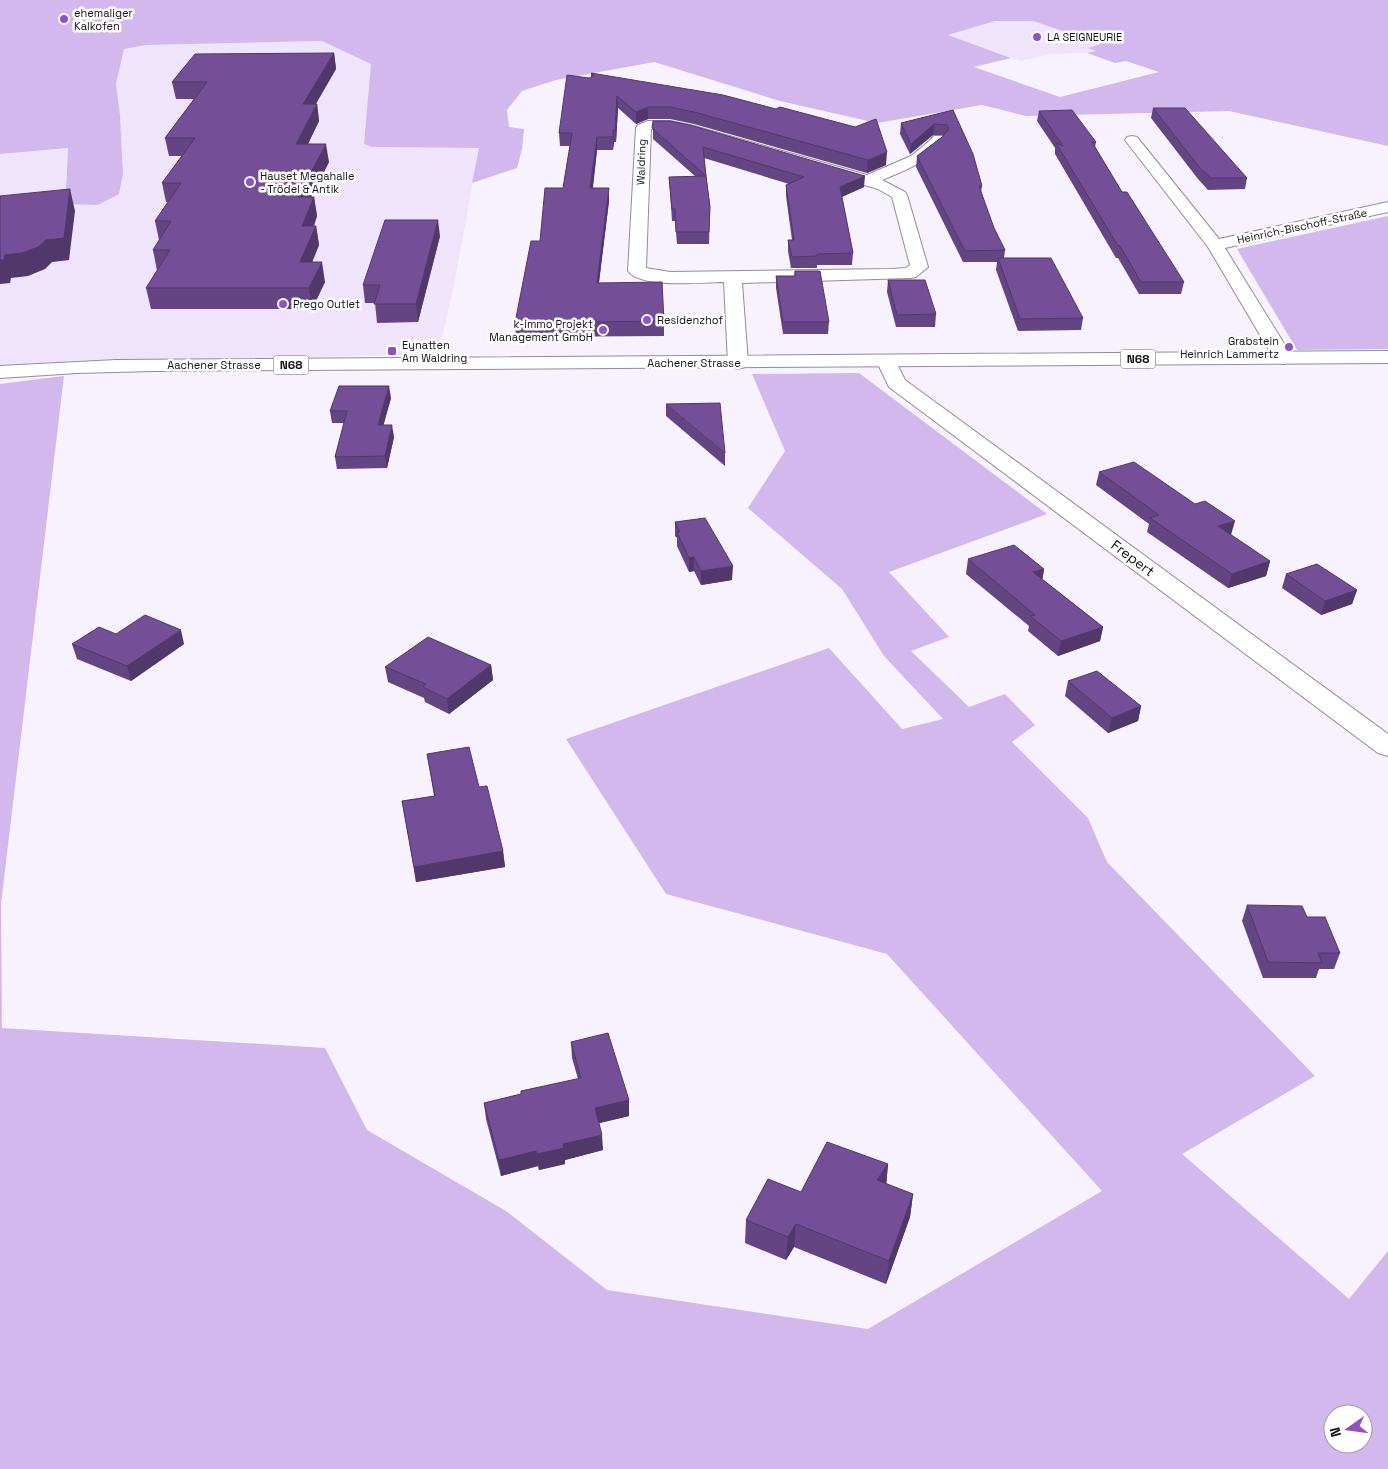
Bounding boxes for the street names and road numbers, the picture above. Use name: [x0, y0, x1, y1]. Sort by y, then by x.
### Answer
street label: Waldring: [633, 139, 649, 185]
street label: Heinrich-Bischoff-Straße: [1236, 205, 1368, 247]
road number: N68: [1120, 349, 1156, 368]
road number: N68: [274, 356, 308, 374]
street label: Aachener Strasse: [647, 356, 741, 370]
street label: Aachener Strasse: [167, 358, 261, 372]
street label: Frepert: [1108, 536, 1158, 580]

